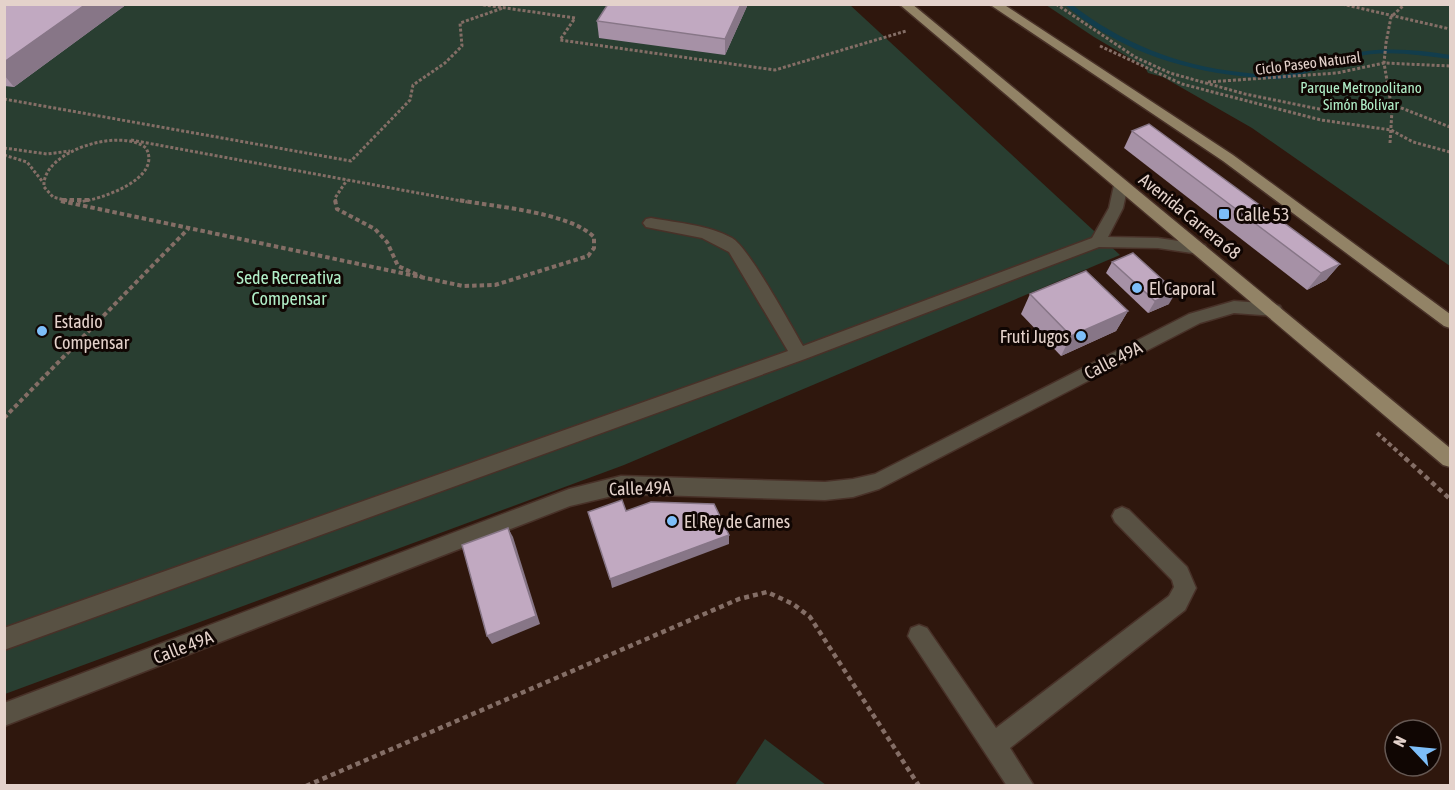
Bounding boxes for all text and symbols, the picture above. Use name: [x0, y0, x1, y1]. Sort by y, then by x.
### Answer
street label: Ciclo Paseo Natural: [1254, 48, 1362, 78]
park label: Parque Metropolitano Simón Bolívar: [1300, 79, 1422, 113]
street label: Avenida Carrera 68: [1135, 169, 1245, 263]
place label: Calle 53: [1236, 204, 1289, 225]
marker: Calle 53: [1217, 207, 1231, 221]
park label: Sede Recreativa Compensar: [236, 267, 342, 309]
place label: El Caporal: [1149, 278, 1216, 299]
marker: El Caporal: [1130, 281, 1144, 295]
place label: Estadio Compensar: [54, 311, 130, 353]
marker: Estadio Compensar: [35, 324, 49, 338]
place label: Fruti Jugos: [1000, 326, 1069, 347]
marker: Fruti Jugos: [1074, 329, 1088, 343]
street label: Calle 49A: [1081, 336, 1146, 383]
street label: Calle 49A: [609, 476, 672, 500]
place label: El Rey de Carnes: [684, 511, 790, 532]
marker: El Rey de Carnes: [665, 514, 679, 528]
street label: Calle 49A: [150, 626, 216, 668]
north arrow: [1383, 718, 1443, 778]
text: N: [1389, 733, 1410, 750]

